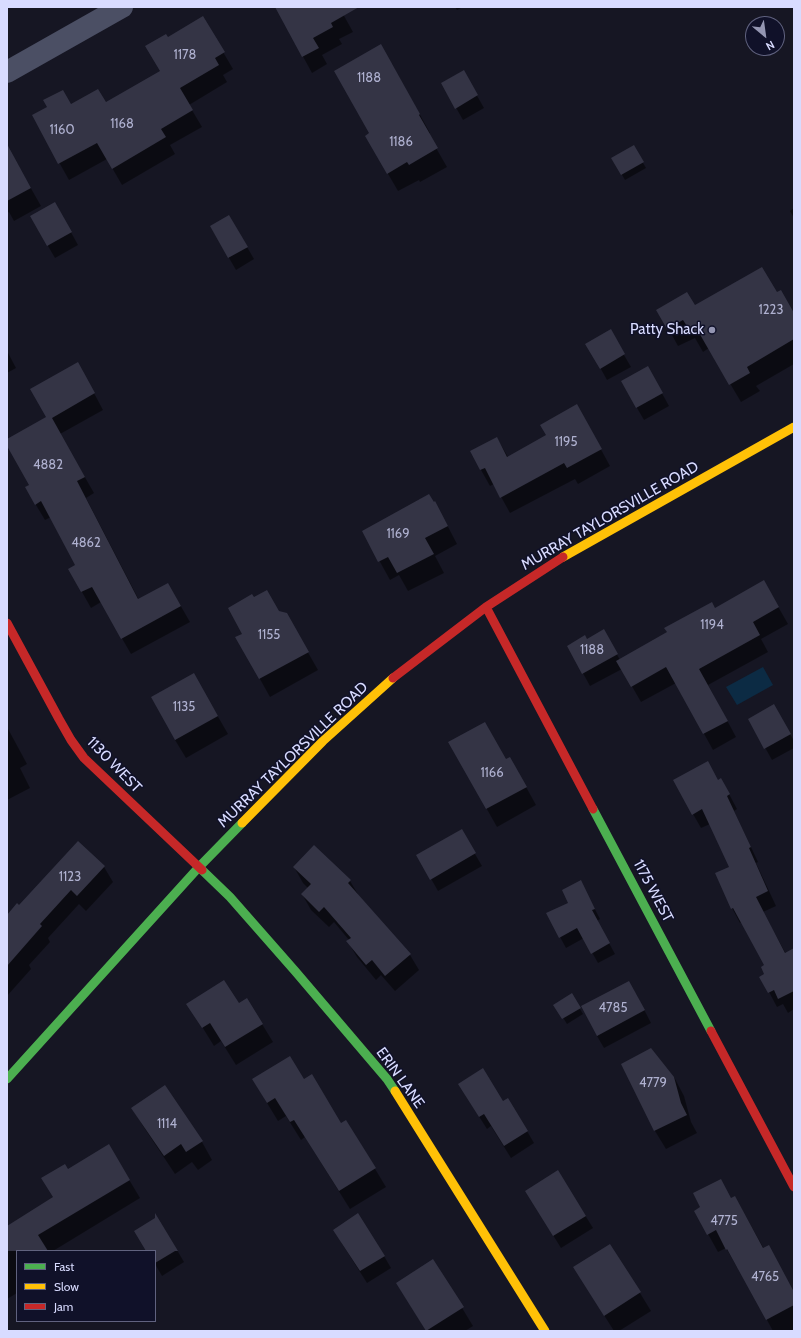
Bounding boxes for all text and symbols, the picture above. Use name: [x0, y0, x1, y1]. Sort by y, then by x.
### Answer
north arrow: [745, 16, 785, 56]
text: N: [764, 38, 777, 54]
house number: 1178: [174, 47, 196, 63]
house number: 1188: [357, 70, 381, 86]
house number: 1168: [110, 116, 134, 132]
house number: 1160: [50, 122, 74, 138]
house number: 1186: [389, 134, 413, 150]
house number: 1223: [759, 302, 783, 318]
place label: Patty Shack: [630, 321, 704, 339]
marker: Patty Shack: [707, 325, 717, 335]
house number: 1195: [555, 434, 577, 450]
house number: 4882: [33, 457, 63, 473]
street label: MURRAY TAYLORSVILLE ROAD: [518, 458, 702, 574]
house number: 1169: [386, 526, 410, 542]
house number: 4862: [71, 535, 101, 551]
house number: 1194: [700, 617, 724, 633]
house number: 1155: [258, 627, 280, 643]
house number: 1188: [580, 642, 604, 658]
street label: MURRAY TAYLORSVILLE ROAD: [214, 678, 372, 832]
house number: 1135: [173, 699, 195, 715]
street label: 1130 WEST: [83, 733, 145, 797]
house number: 1166: [480, 765, 504, 781]
street label: 1175 WEST: [629, 857, 677, 925]
house number: 1123: [59, 869, 81, 885]
house number: 4785: [599, 1000, 627, 1016]
street label: ERIN LANE: [372, 1044, 428, 1112]
house number: 4779: [639, 1075, 667, 1091]
house number: 1114: [157, 1116, 177, 1132]
house number: 4775: [710, 1213, 738, 1229]
legend: [16, 1250, 156, 1322]
text: Fast: [54, 1259, 74, 1274]
house number: 4765: [751, 1269, 779, 1285]
text: Slow: [54, 1279, 79, 1294]
text: Jam: [54, 1299, 73, 1314]

